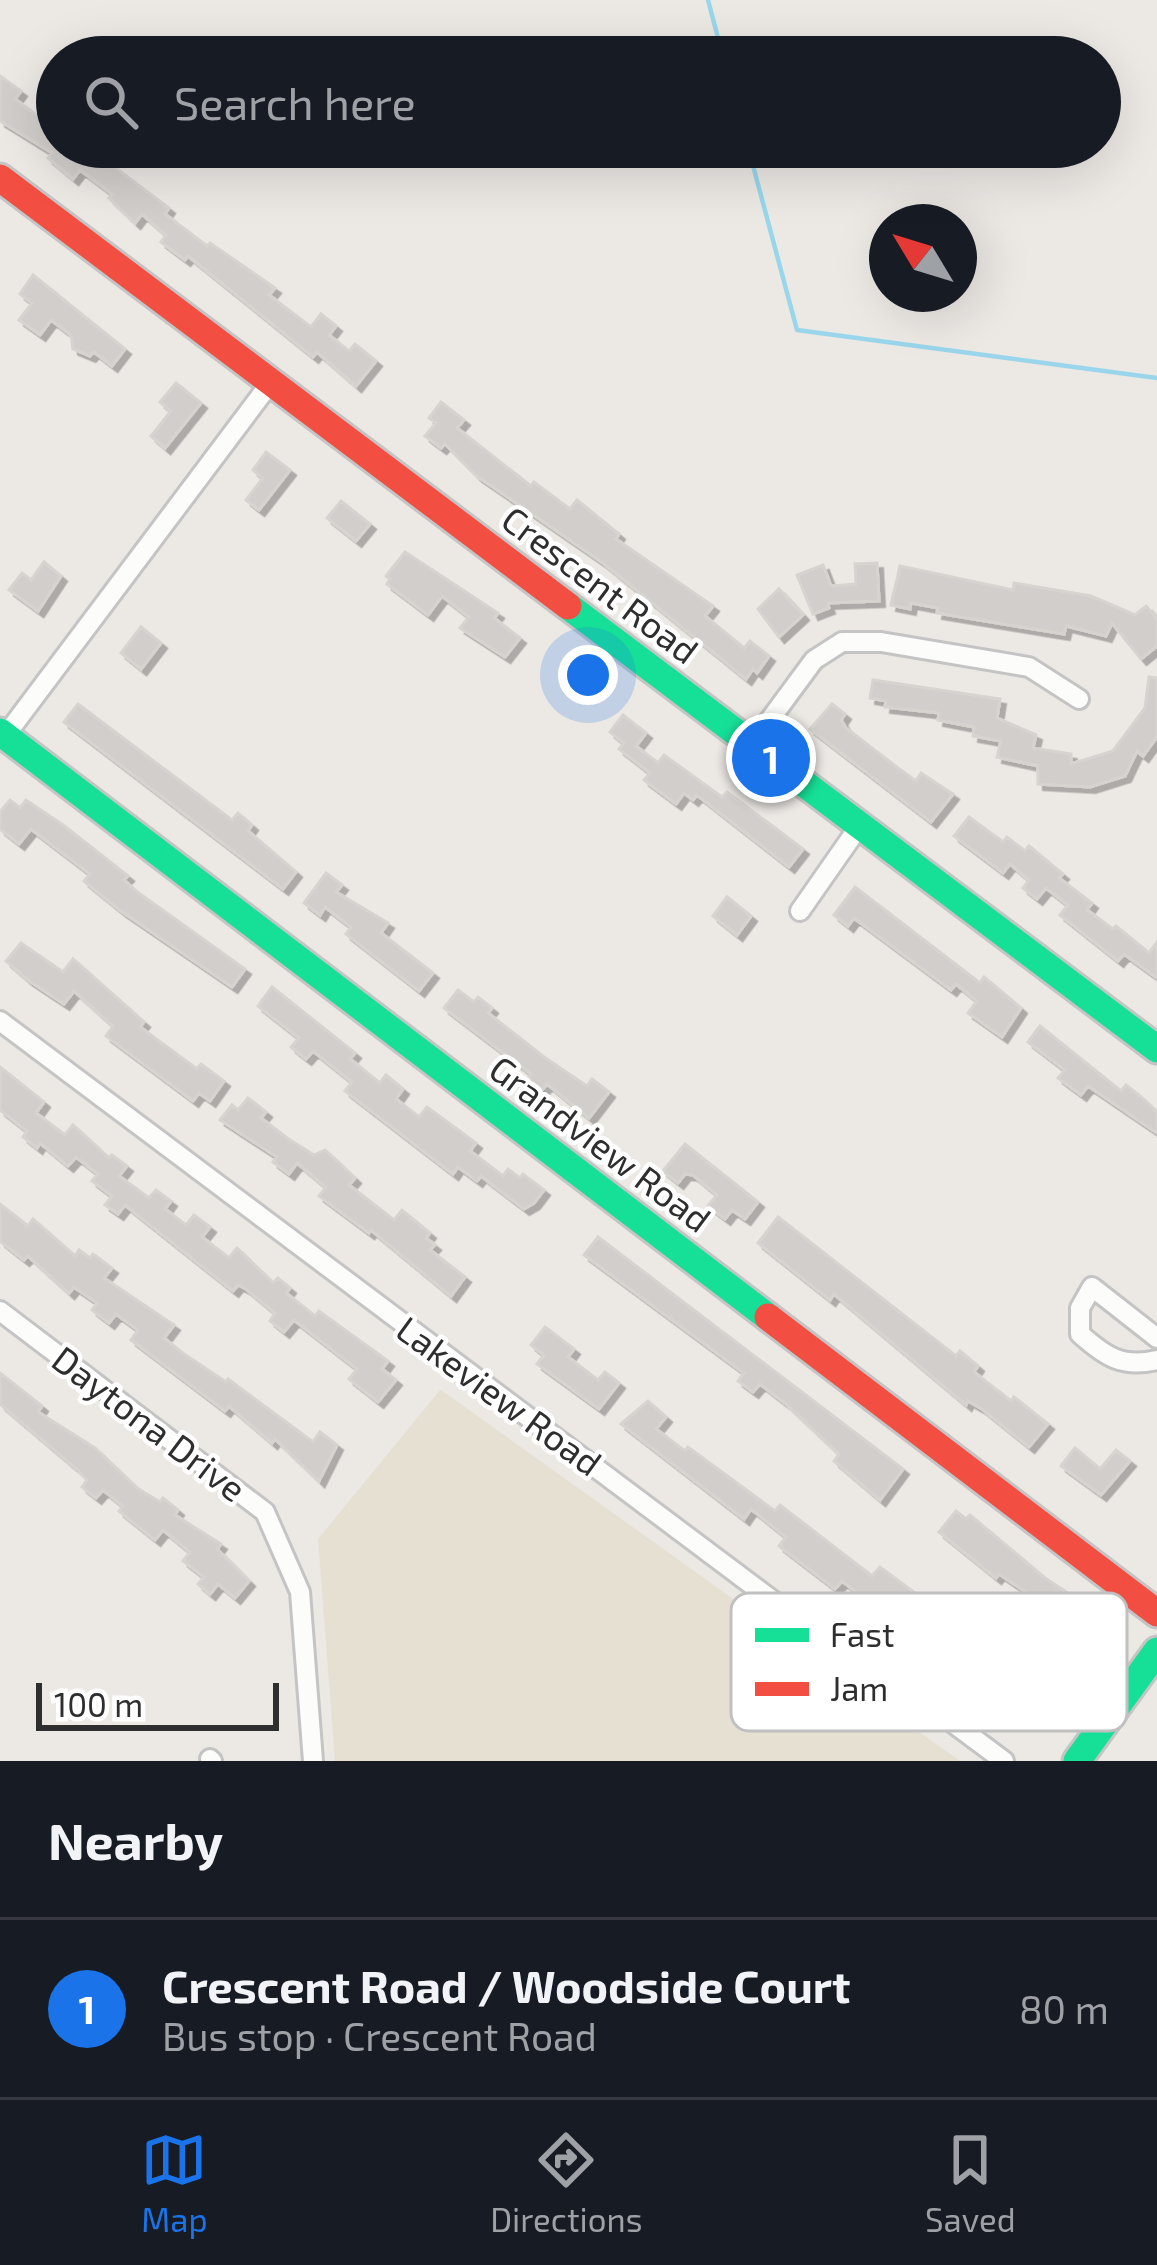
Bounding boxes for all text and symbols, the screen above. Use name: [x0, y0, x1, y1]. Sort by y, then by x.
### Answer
search box: [36, 36, 1121, 168]
icon: search: [78, 69, 144, 135]
text: Search here: [174, 75, 416, 129]
north arrow: [869, 204, 977, 312]
street label: Crescent Road: [494, 496, 707, 671]
your location: [558, 645, 618, 705]
pin: 1: [732, 713, 810, 803]
street label: Grandview Road: [482, 1046, 720, 1240]
street label: Lakeview Road: [389, 1306, 611, 1483]
street label: Daytona Drive: [45, 1336, 255, 1510]
legend: [731, 1593, 1127, 1731]
text: Fast: [830, 1614, 894, 1654]
text: Jam: [830, 1668, 888, 1708]
scale bar: [36, 1677, 279, 1730]
text: 100 m: [54, 1684, 143, 1724]
text: Nearby: [48, 1809, 223, 1870]
text: Crescent Road / Woodside Court: [162, 1958, 851, 2012]
text: 1: [79, 1985, 95, 2032]
text: 80 m: [1019, 1985, 1109, 2032]
text: Bus stop · Crescent Road: [162, 2012, 597, 2059]
tab: Map: [141, 2127, 208, 2239]
tab: Directions: [490, 2127, 642, 2239]
tab: Saved: [925, 2127, 1016, 2239]

